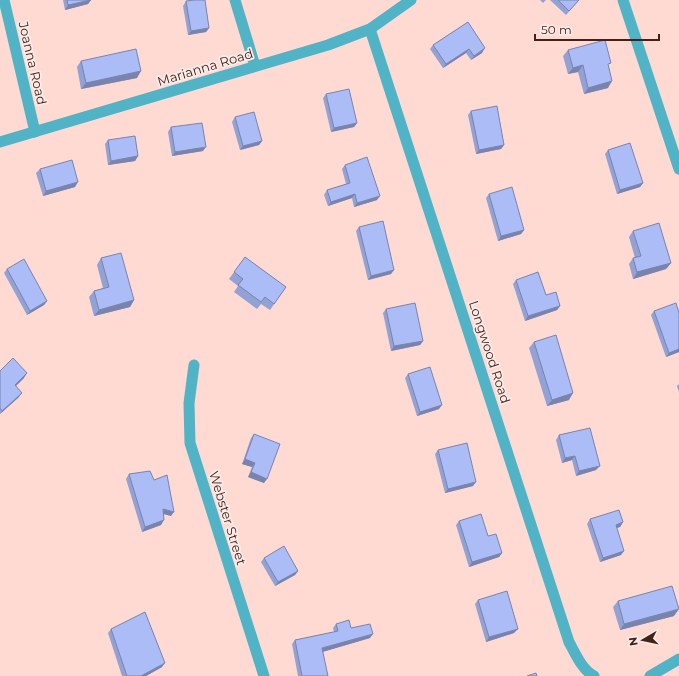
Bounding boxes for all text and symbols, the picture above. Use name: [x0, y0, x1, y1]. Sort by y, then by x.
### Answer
scale bar: [535, 16, 659, 42]
street label: Joanna Road: [15, 19, 50, 106]
text: 50 m: [541, 22, 572, 37]
street label: Marianna Road: [155, 45, 255, 89]
street label: Longwood Road: [466, 299, 514, 405]
street label: Webster Street: [206, 469, 250, 567]
north arrow: [623, 620, 663, 660]
text: N: [626, 636, 641, 647]

